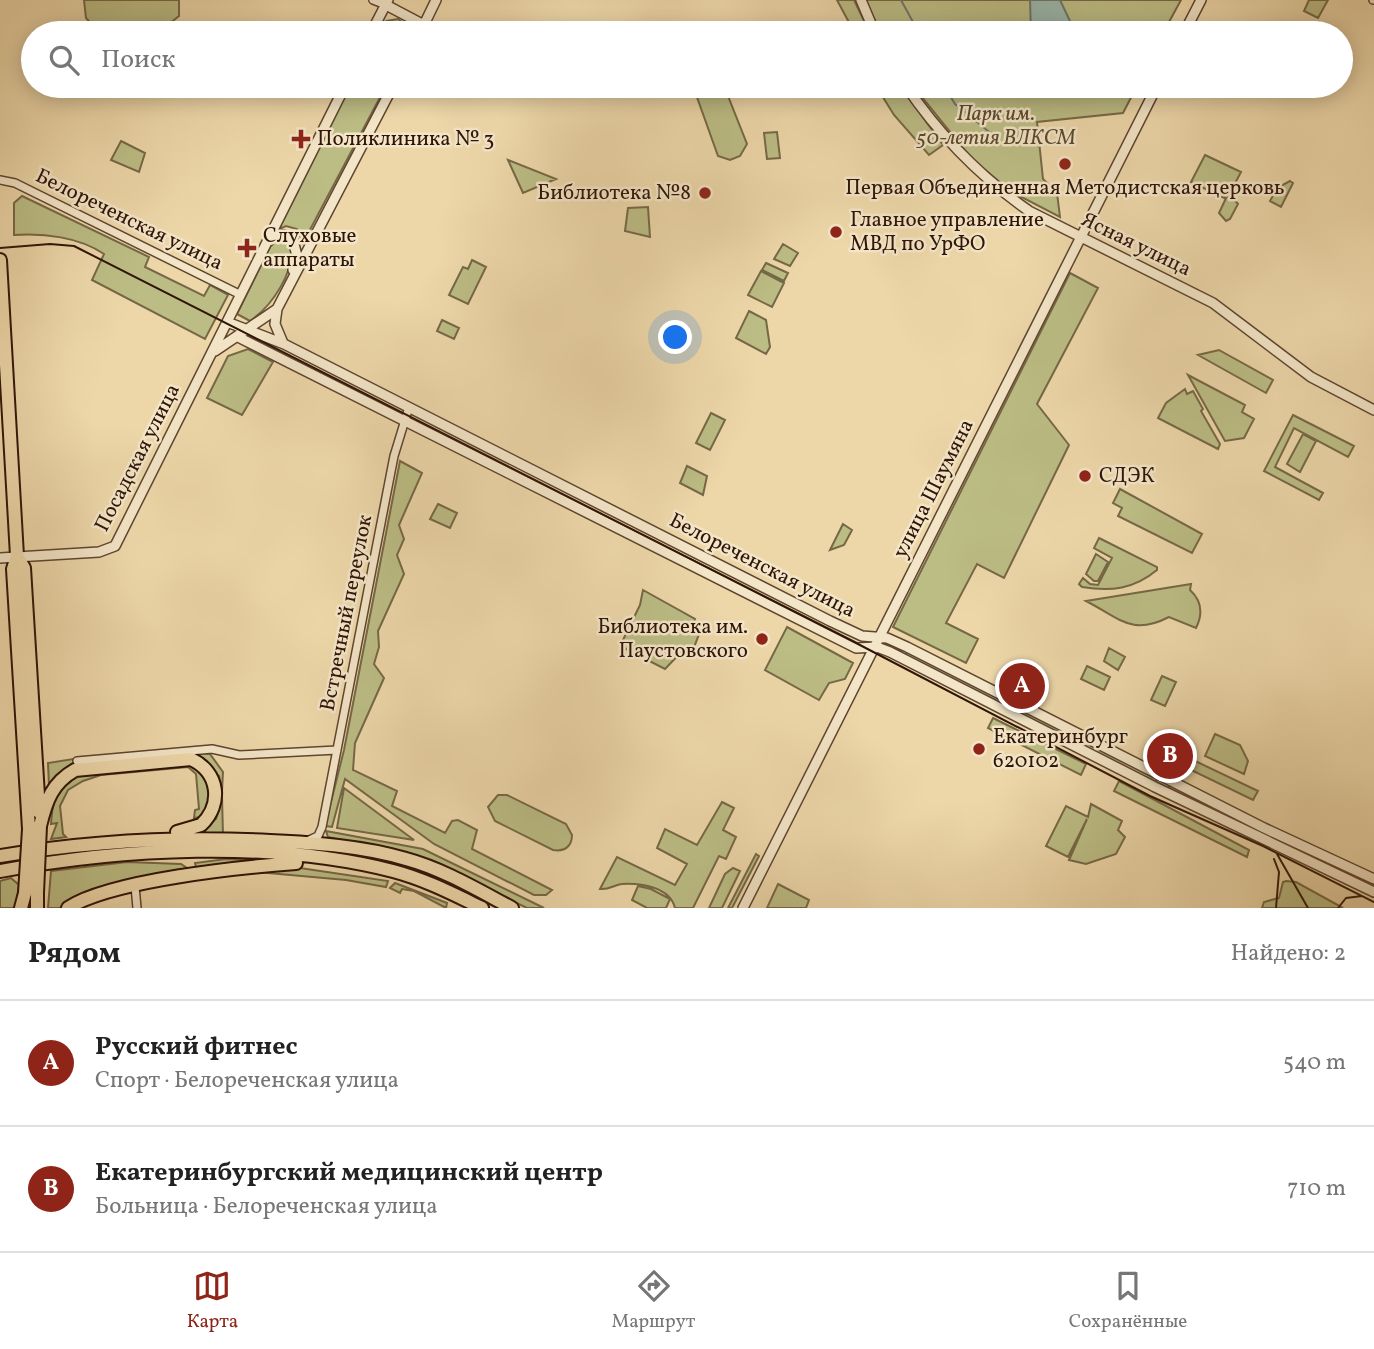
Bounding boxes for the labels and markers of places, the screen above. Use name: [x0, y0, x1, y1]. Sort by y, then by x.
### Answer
place label: Поликлиника № 3: [317, 125, 494, 154]
marker: Поликлиника № 3: [291, 129, 311, 149]
marker: Первая Объединенная Методистская церковь: [1057, 156, 1073, 172]
place label: Первая Объединенная Методистская церковь: [845, 174, 1285, 203]
place label: Библиотека №8: [537, 179, 691, 208]
marker: Библиотека №8: [697, 185, 713, 201]
place label: Главное управление МВД по УрФО: [850, 206, 1044, 259]
place label: Слуховые аппараты: [263, 222, 356, 275]
marker: Главное управление МВД по УрФО: [828, 224, 844, 240]
marker: Слуховые аппараты: [237, 238, 257, 258]
place label: СДЭК: [1099, 462, 1155, 491]
marker: СДЭК: [1077, 468, 1093, 484]
place label: Библиотека им. Паустовского: [597, 613, 748, 666]
marker: Библиотека им. Паустовского: [754, 631, 770, 647]
pin: A: [999, 660, 1045, 712]
place label: Екатеринбург 620102: [993, 723, 1128, 776]
pin: B: [1147, 730, 1193, 782]
marker: Екатеринбург 620102: [971, 741, 987, 757]

